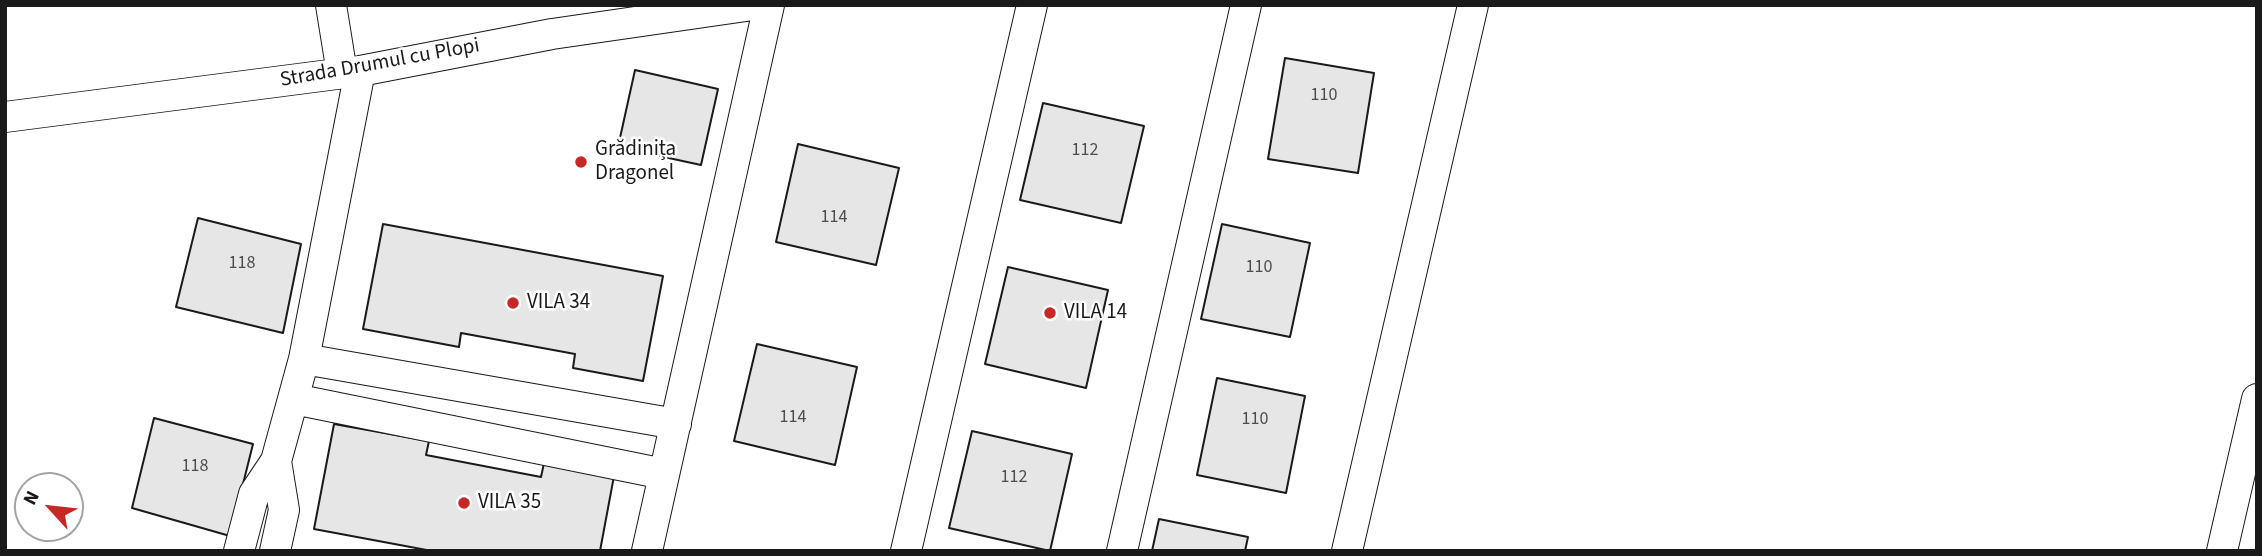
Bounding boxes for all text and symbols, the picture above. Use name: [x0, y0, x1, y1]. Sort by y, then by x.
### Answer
street label: Strada Drumul cu Plopi: [278, 34, 482, 94]
house number: 110: [1311, 85, 1337, 107]
place label: Grădinița Dragonel: [595, 137, 676, 187]
house number: 112: [1072, 140, 1098, 162]
marker: Grădinița Dragonel: [573, 154, 589, 170]
house number: 114: [821, 207, 847, 229]
house number: 118: [229, 253, 255, 275]
house number: 110: [1246, 257, 1272, 279]
place label: VILA 34: [527, 290, 590, 316]
marker: VILA 34: [505, 295, 521, 311]
place label: VILA 14: [1064, 300, 1127, 326]
marker: VILA 14: [1042, 305, 1058, 321]
house number: 114: [780, 407, 806, 429]
house number: 110: [1242, 409, 1268, 431]
house number: 118: [182, 456, 208, 478]
house number: 112: [1001, 467, 1027, 489]
north arrow: [14, 472, 84, 542]
text: N: [17, 486, 47, 510]
place label: VILA 35: [478, 490, 541, 516]
marker: VILA 35: [456, 495, 472, 511]

